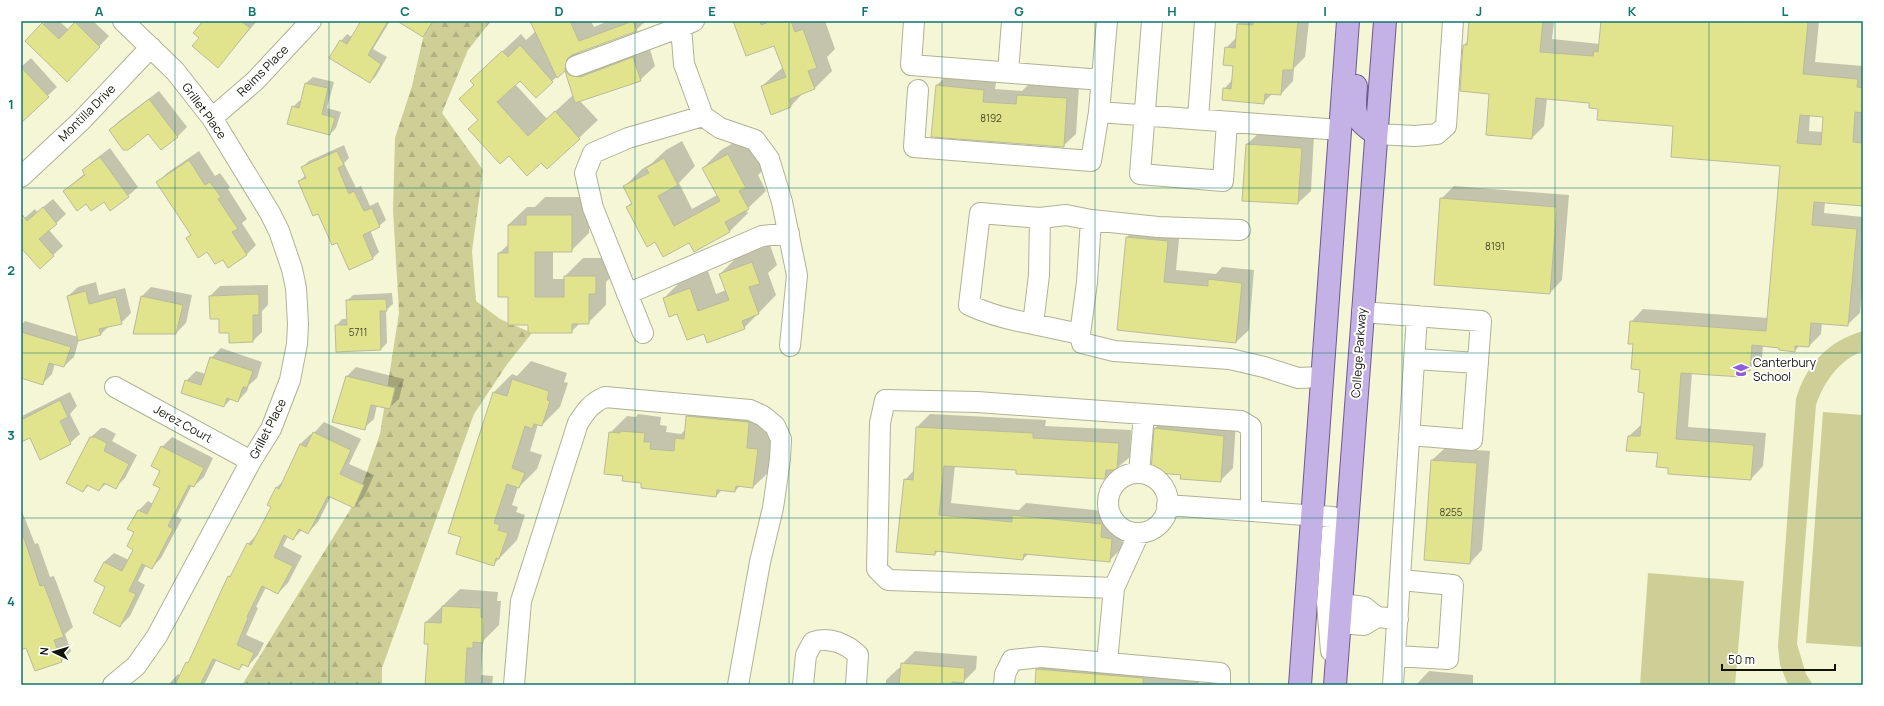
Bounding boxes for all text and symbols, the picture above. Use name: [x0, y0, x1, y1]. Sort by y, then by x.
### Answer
text: A: [95, 2, 104, 20]
text: B: [248, 2, 256, 20]
text: C: [400, 2, 410, 20]
text: D: [554, 2, 564, 20]
text: E: [708, 2, 716, 20]
text: F: [862, 2, 869, 20]
text: G: [1014, 2, 1024, 20]
text: H: [1167, 2, 1177, 20]
text: I: [1323, 2, 1327, 20]
text: J: [1476, 2, 1482, 20]
text: K: [1628, 2, 1637, 20]
text: L: [1782, 2, 1789, 20]
street label: Reims Place: [233, 41, 292, 100]
street label: Grillet Place: [178, 79, 231, 142]
street label: Montilla Drive: [54, 80, 119, 145]
text: 1: [8, 95, 14, 113]
house number: 8192: [980, 111, 1002, 125]
house number: 8191: [1485, 239, 1505, 253]
text: 2: [7, 261, 15, 279]
street label: College Parkway: [1347, 307, 1370, 399]
house number: 5711: [349, 325, 367, 339]
place label: Canterbury School: [1753, 354, 1817, 385]
school or university icon: Canterbury School: [1732, 361, 1750, 379]
street label: Grillet Place: [245, 396, 290, 462]
street label: Jerez Court: [151, 400, 216, 447]
text: 3: [7, 426, 15, 444]
house number: 8255: [1439, 505, 1463, 519]
text: 4: [7, 592, 15, 610]
north arrow: [34, 632, 74, 672]
text: N: [36, 646, 51, 656]
scale bar: [1722, 646, 1835, 672]
text: 50 m: [1728, 651, 1755, 668]

